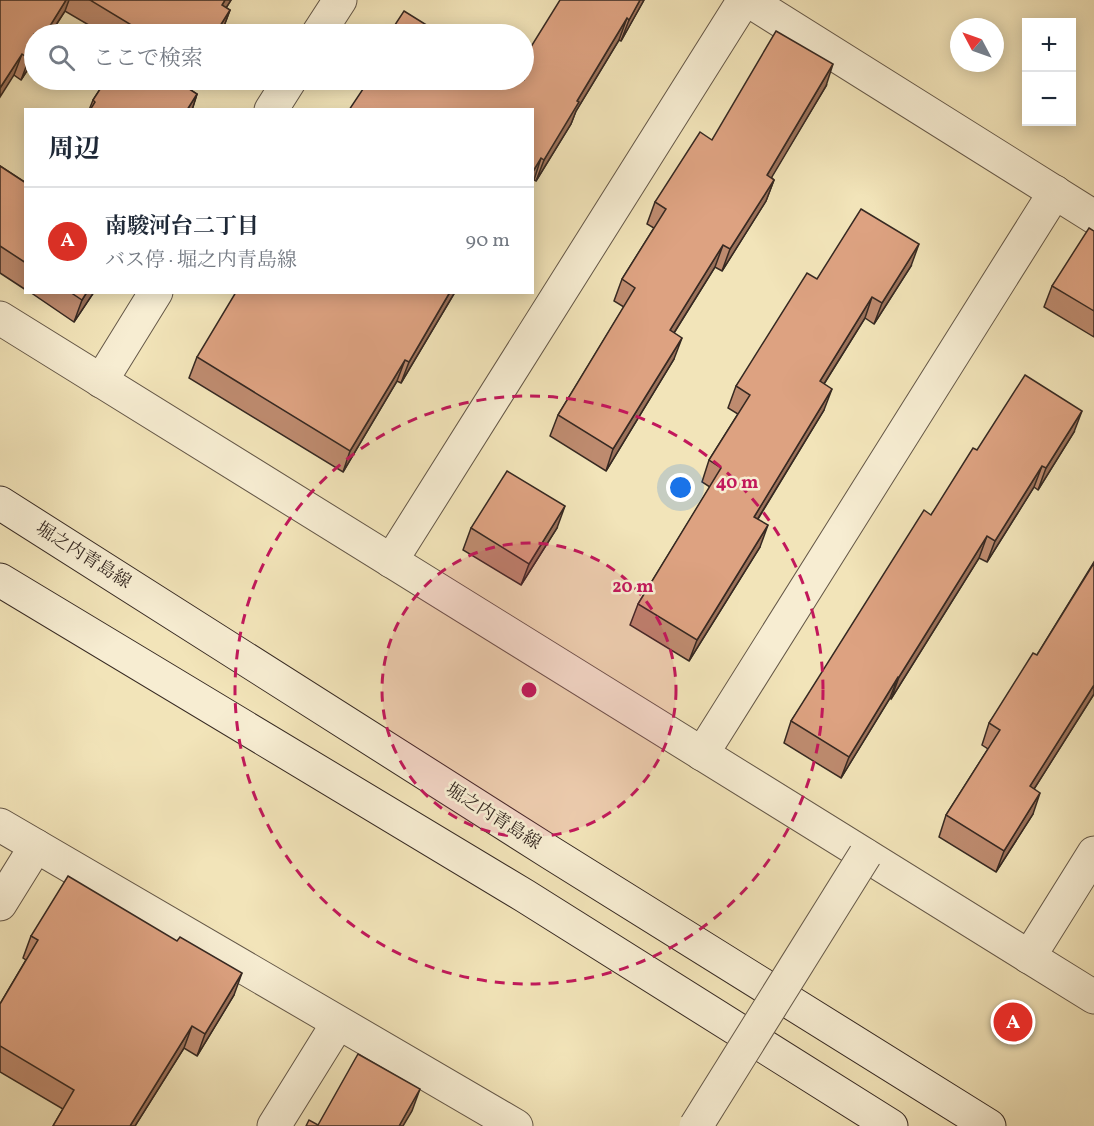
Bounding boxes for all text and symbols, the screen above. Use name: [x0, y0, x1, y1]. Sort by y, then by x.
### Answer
north arrow: [950, 18, 1004, 72]
map controls: [1022, 18, 1076, 126]
button: +: [1022, 18, 1076, 72]
search box: [24, 24, 534, 90]
icon: search: [45, 41, 78, 74]
text: ここで検索: [93, 44, 203, 75]
button: −: [1022, 72, 1076, 126]
text: 周辺: [48, 132, 100, 168]
text: 南駿河台二丁目: [105, 212, 259, 243]
text: A: [60, 227, 75, 255]
text: 90 m: [466, 227, 510, 255]
text: バス停 · 堀之内青島線: [105, 247, 297, 275]
text: 40 m: [716, 471, 758, 496]
your location: [666, 473, 695, 502]
street label: 堀之内青島線: [31, 517, 135, 595]
text: 20 m: [612, 575, 654, 600]
centre of rings: [519, 680, 539, 700]
street label: 堀之内青島線: [441, 778, 545, 856]
pin: A: [994, 1000, 1032, 1044]

